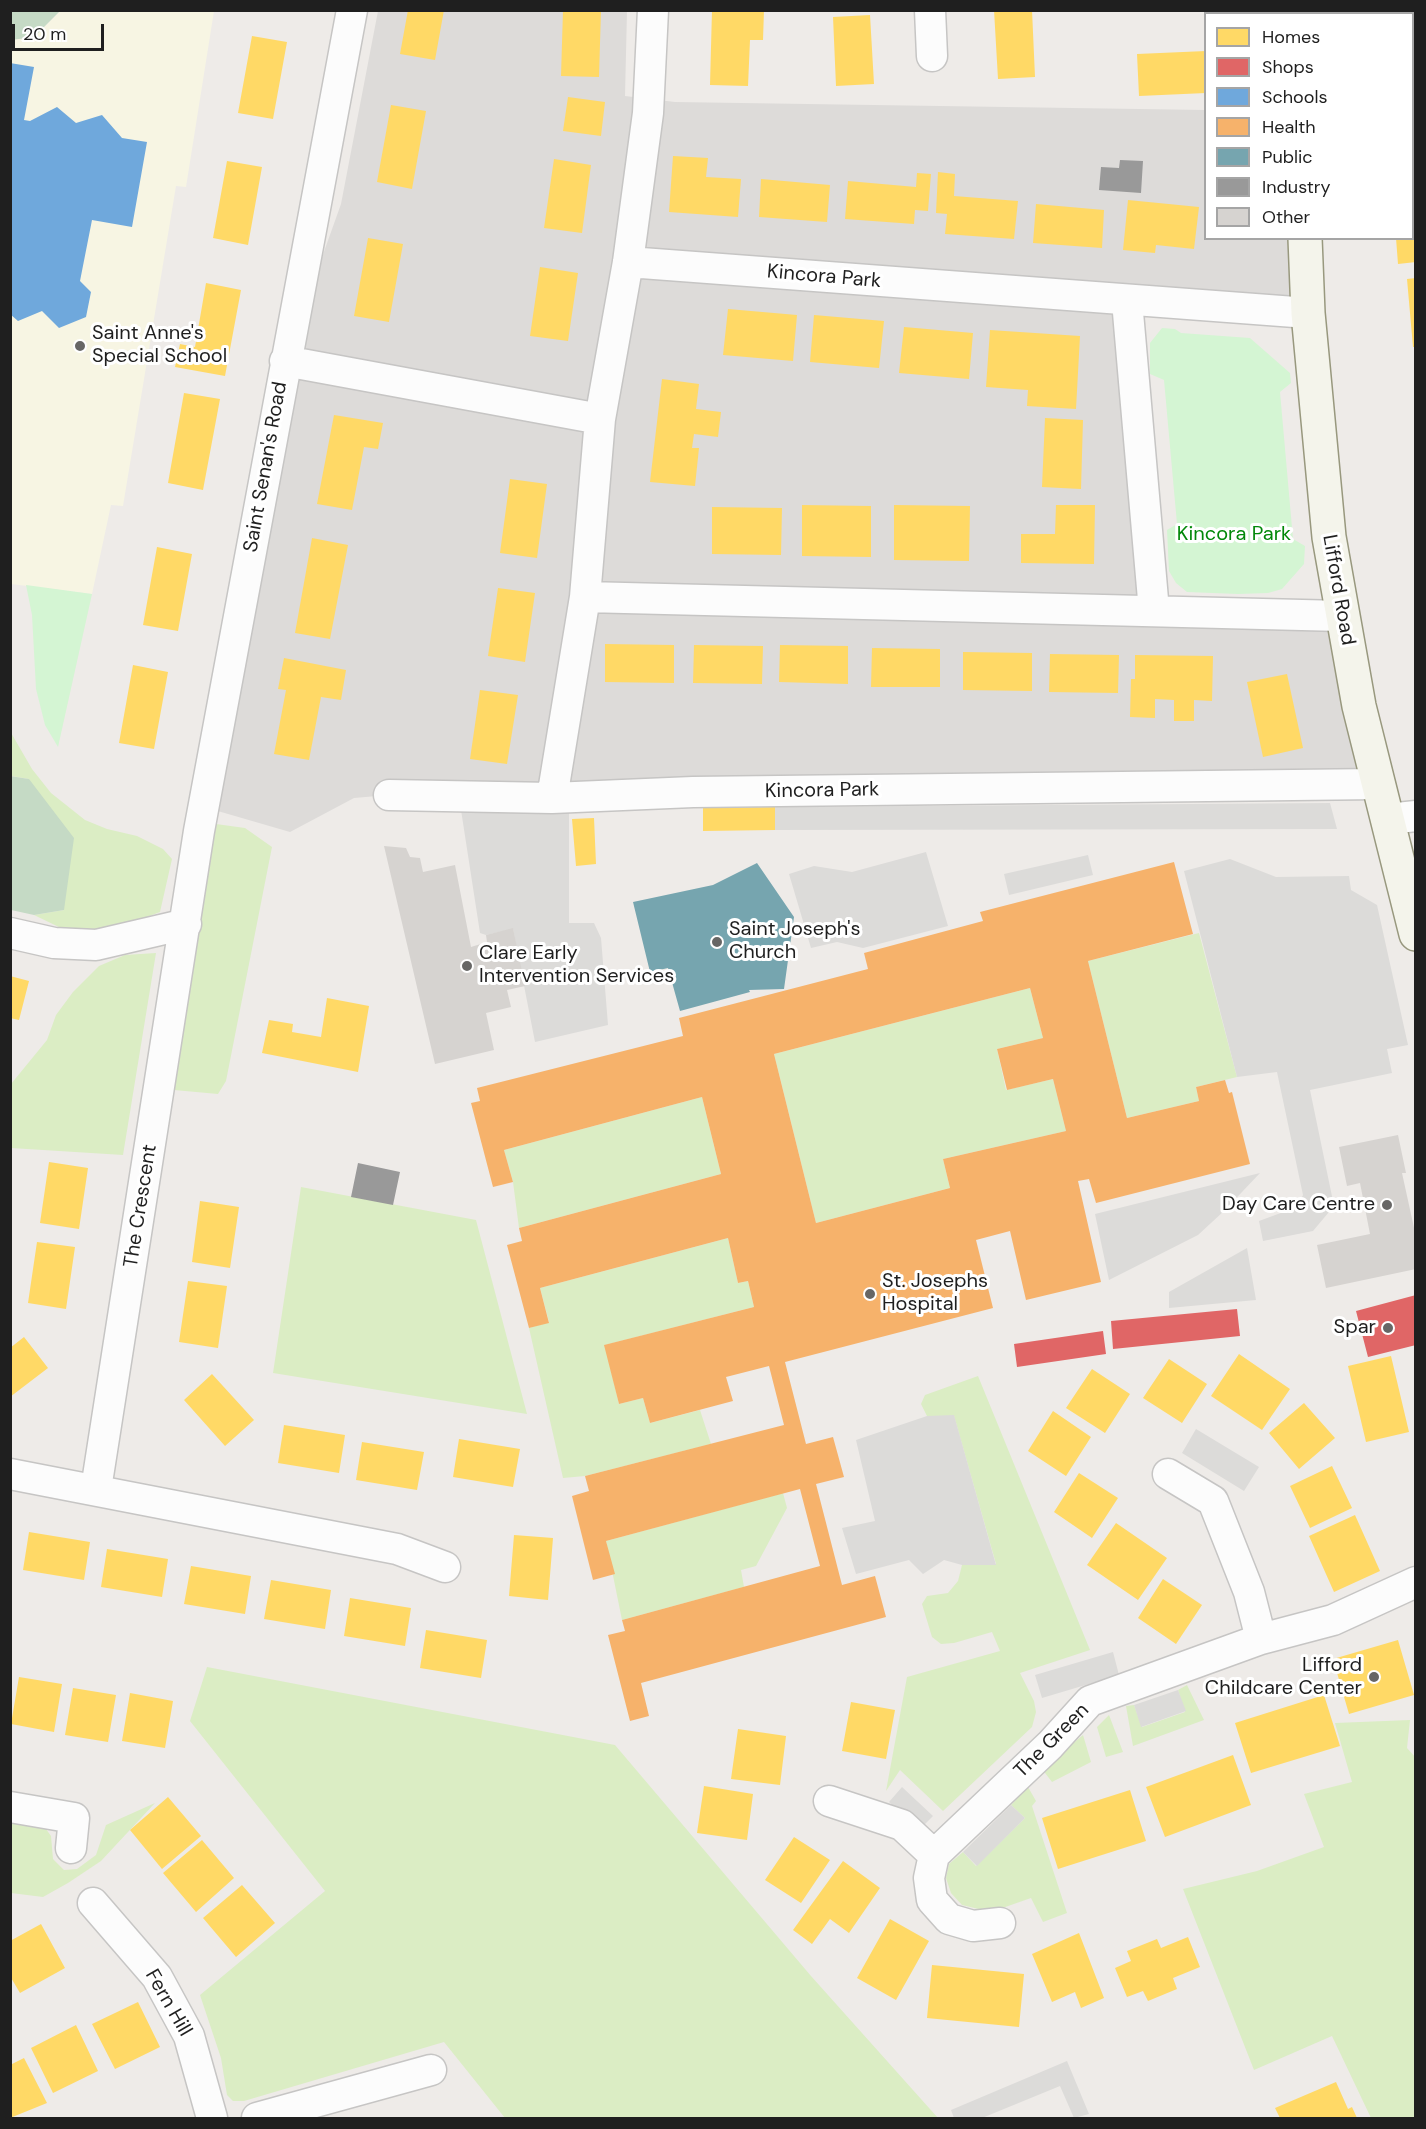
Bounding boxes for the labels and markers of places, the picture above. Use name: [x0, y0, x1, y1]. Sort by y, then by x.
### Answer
place label: Saint Anne's Special School: [92, 322, 227, 369]
marker: Saint Anne's Special School: [73, 339, 87, 353]
place label: Saint Joseph's Church: [729, 918, 860, 965]
marker: Saint Joseph's Church: [710, 935, 724, 949]
place label: Clare Early Intervention Services: [479, 942, 674, 989]
marker: Clare Early Intervention Services: [460, 959, 474, 973]
place label: Day Care Centre: [1222, 1193, 1375, 1217]
marker: Day Care Centre: [1380, 1198, 1394, 1212]
place label: St. Josephs Hospital: [882, 1270, 988, 1317]
marker: St. Josephs Hospital: [863, 1287, 877, 1301]
place label: Spar: [1334, 1316, 1376, 1340]
marker: Spar: [1381, 1321, 1395, 1335]
place label: Lifford Childcare Center: [1205, 1654, 1362, 1701]
marker: Lifford Childcare Center: [1367, 1670, 1381, 1684]

